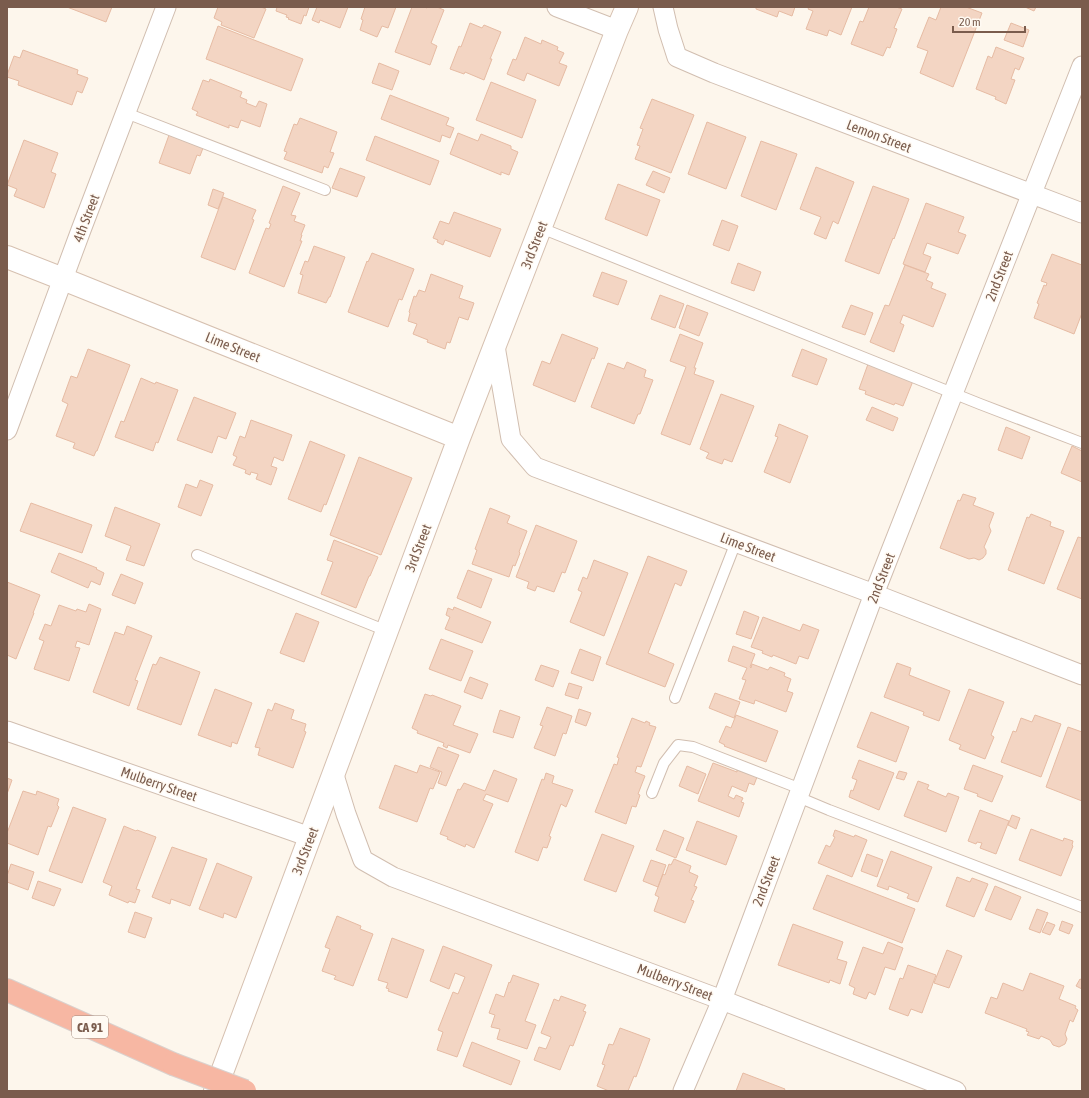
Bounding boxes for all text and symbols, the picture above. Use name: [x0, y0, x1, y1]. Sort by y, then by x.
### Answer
scale bar: [953, 8, 1025, 34]
text: 20 m: [959, 15, 981, 29]
street label: Lemon Street: [844, 116, 914, 156]
street label: 4th Street: [70, 192, 102, 244]
street label: 3rd Street: [518, 219, 550, 271]
street label: 2nd Street: [982, 249, 1016, 303]
street label: Lime Street: [203, 329, 263, 365]
street label: 3rd Street: [402, 522, 434, 574]
street label: Lime Street: [718, 529, 778, 565]
street label: 2nd Street: [864, 551, 898, 605]
street label: Mulberry Street: [119, 763, 199, 805]
street label: 3rd Street: [289, 825, 321, 877]
street label: 2nd Street: [749, 854, 783, 908]
street label: Mulberry Street: [635, 960, 715, 1004]
road number: CA 91: [72, 1016, 108, 1038]

